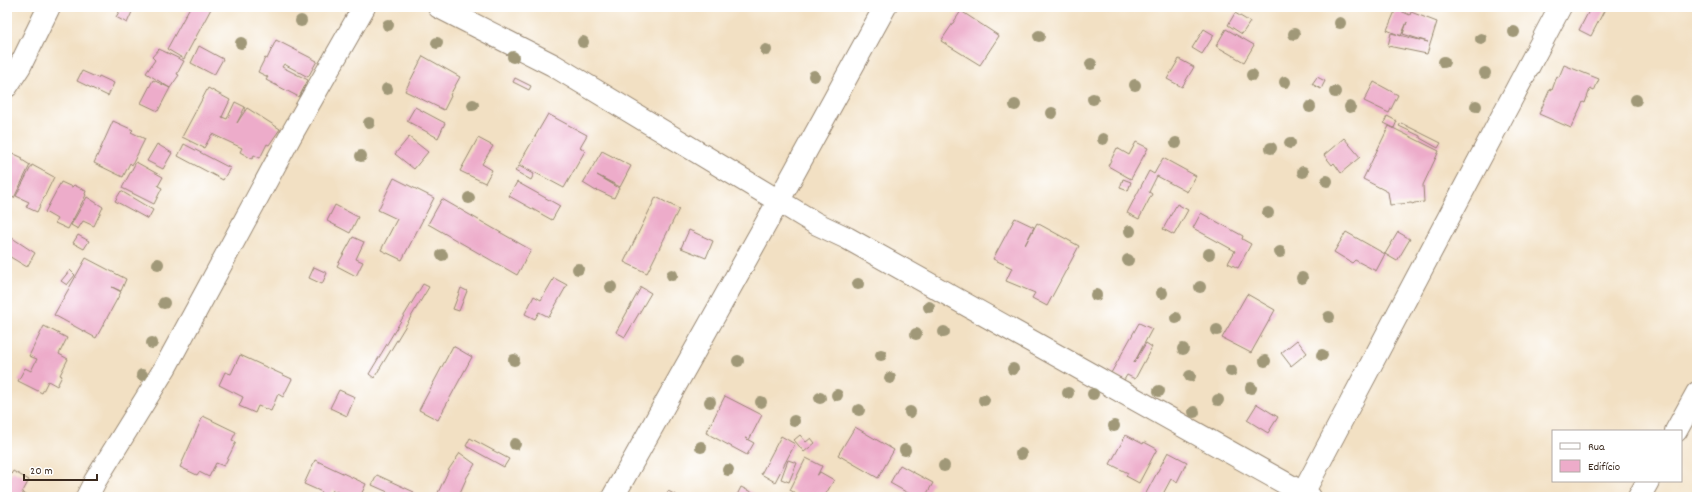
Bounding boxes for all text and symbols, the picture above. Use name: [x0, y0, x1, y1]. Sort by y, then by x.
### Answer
legend: [1552, 430, 1682, 482]
text: Rua: [1588, 439, 1605, 456]
scale bar: [24, 456, 97, 482]
text: Edifício: [1588, 459, 1620, 476]
text: 20 m: [30, 463, 53, 480]

